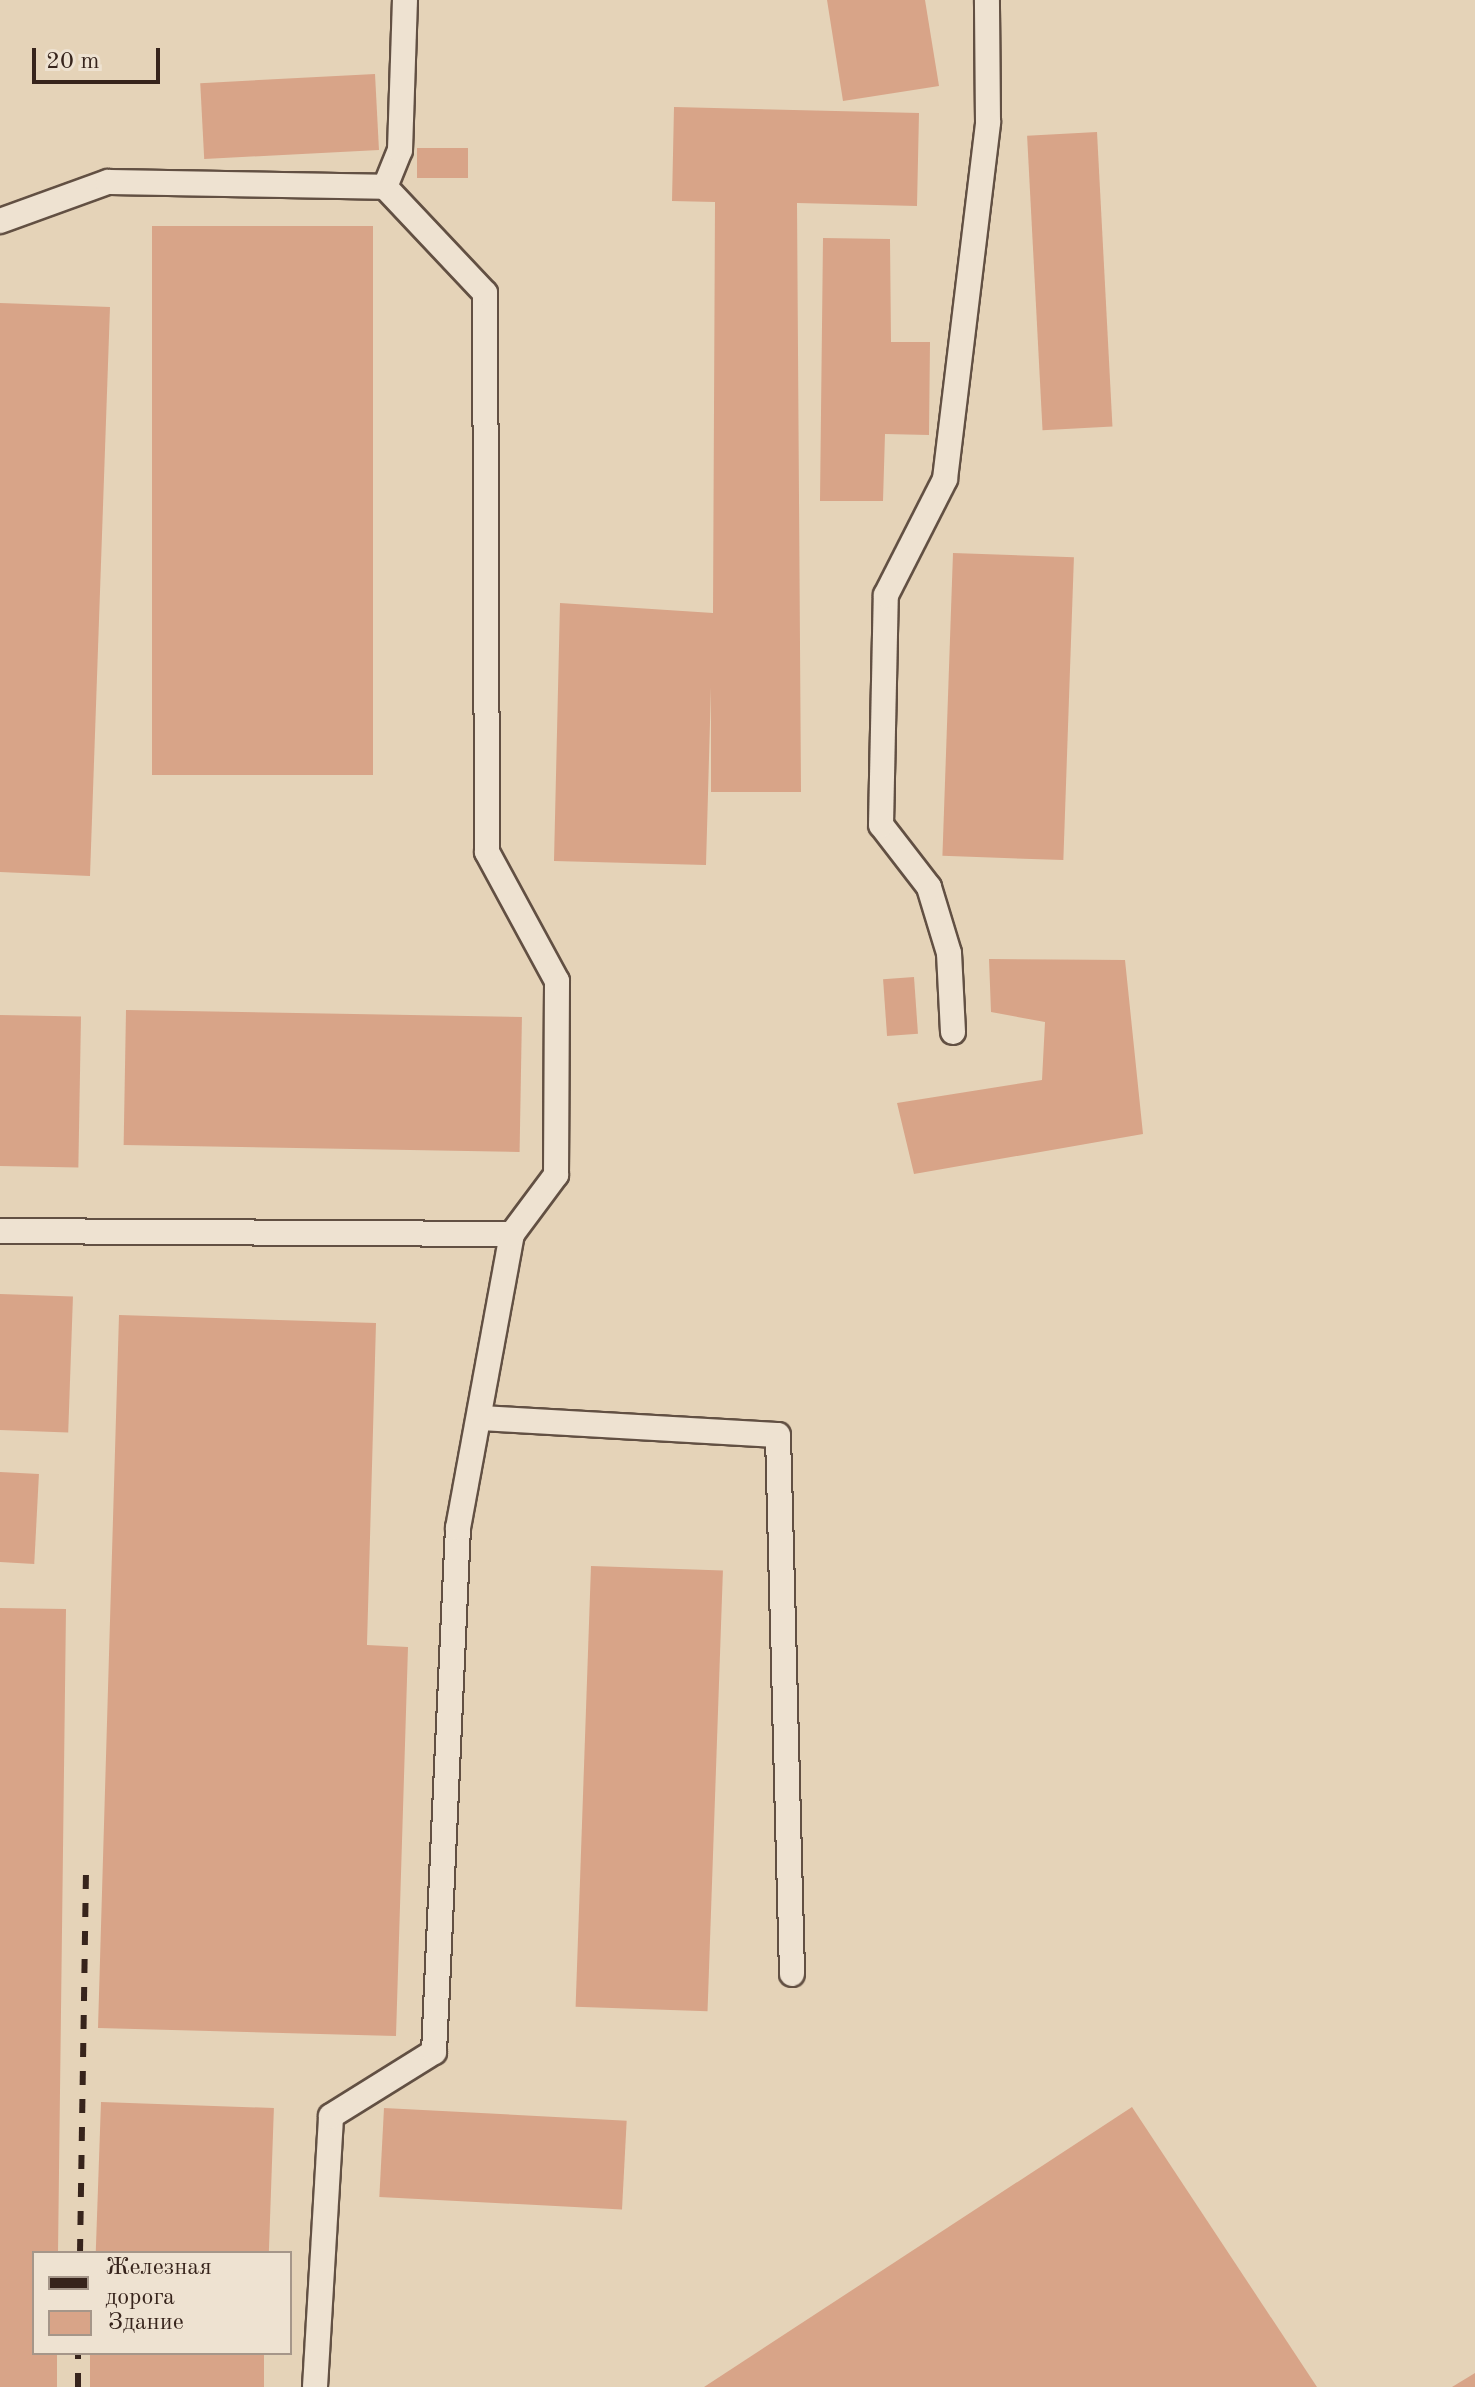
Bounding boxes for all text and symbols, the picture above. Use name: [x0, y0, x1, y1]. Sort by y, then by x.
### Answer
scale bar: [36, 32, 164, 82]
text: 20 m: [46, 50, 100, 74]
legend: [32, 2251, 292, 2355]
text: Железная дорога: [105, 2256, 212, 2310]
text: Здание: [108, 2311, 184, 2335]

